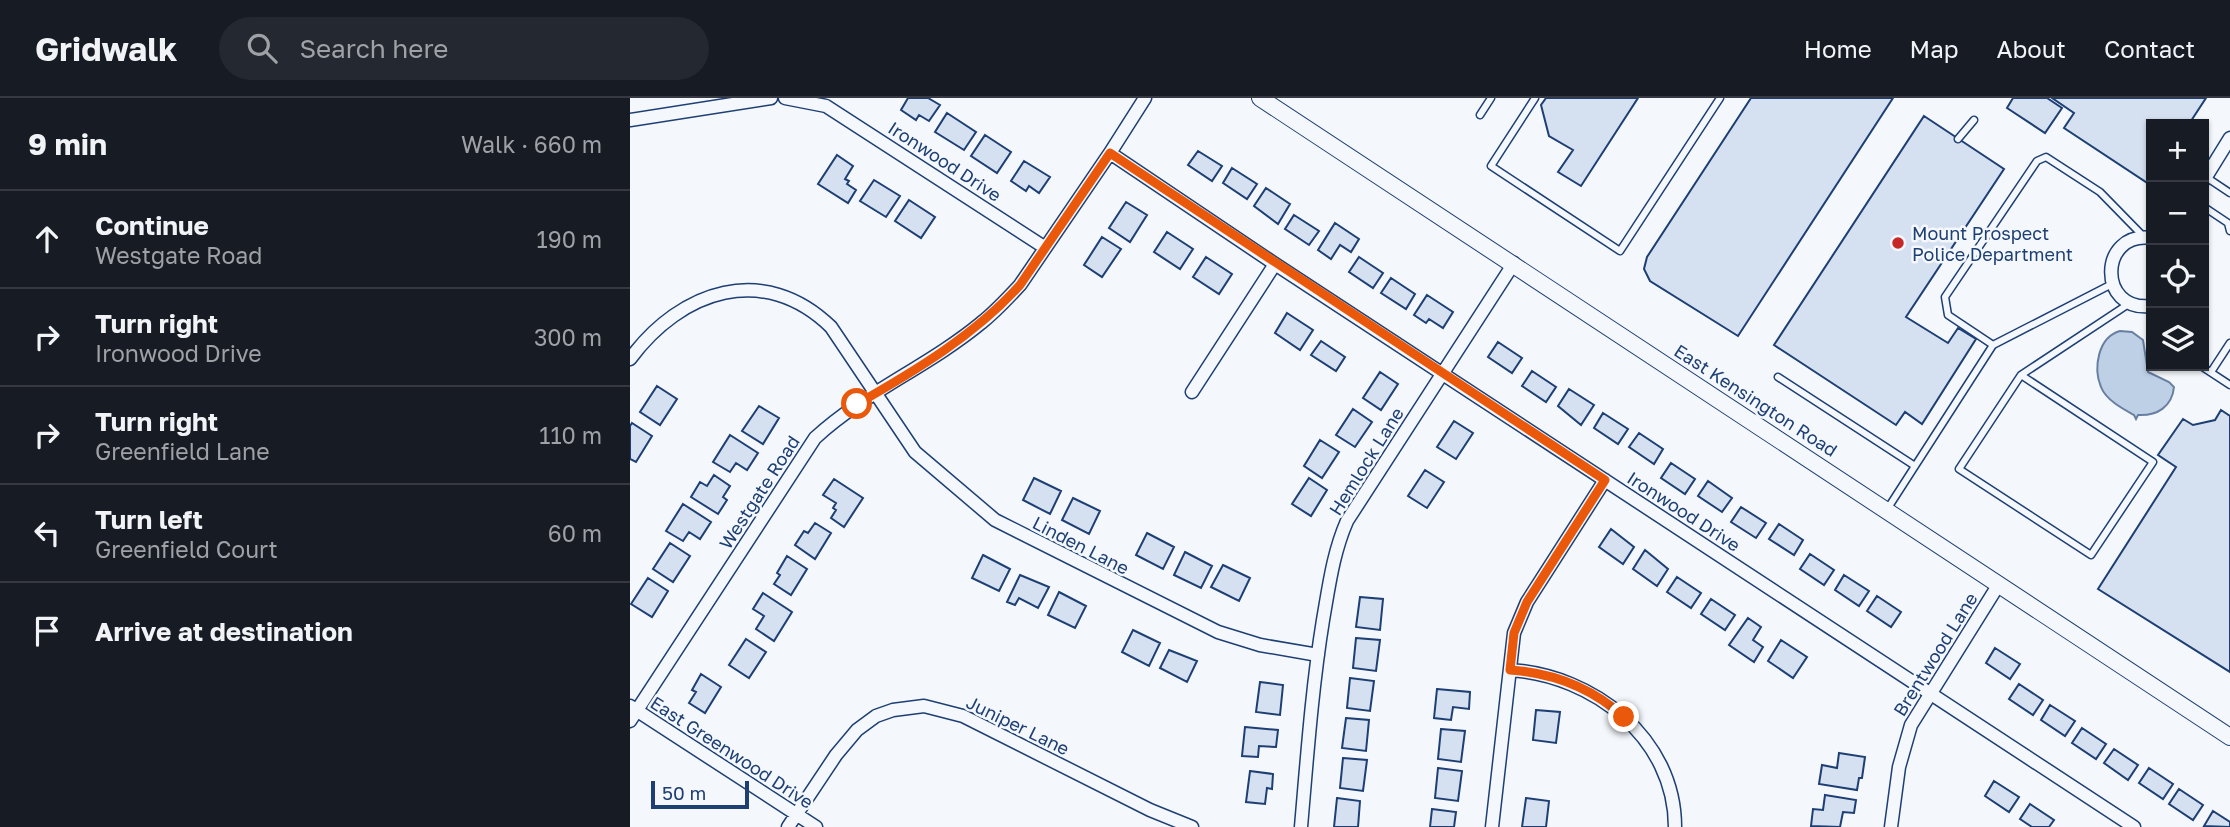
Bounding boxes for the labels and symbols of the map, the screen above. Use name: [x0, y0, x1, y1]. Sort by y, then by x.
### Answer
street label: Ironwood Drive: [884, 116, 1006, 206]
place label: Mount Prospect Police Department: [1912, 222, 2073, 265]
marker: Mount Prospect Police Department: [1890, 235, 1906, 251]
street label: East Kensington Road: [1670, 339, 1842, 461]
route start: [841, 388, 872, 419]
street label: Hemlock Lane: [1324, 403, 1408, 519]
street label: Westgate Road: [714, 431, 804, 553]
street label: Ironwood Drive: [1623, 466, 1745, 556]
street label: Linden Lane: [1029, 511, 1133, 579]
street label: Brentwood Lane: [1888, 588, 1982, 720]
street label: East Greenwood Drive: [646, 691, 818, 813]
street label: Juniper Lane: [963, 691, 1073, 759]
route end: [1608, 701, 1639, 732]
scale bar: [651, 778, 749, 810]

